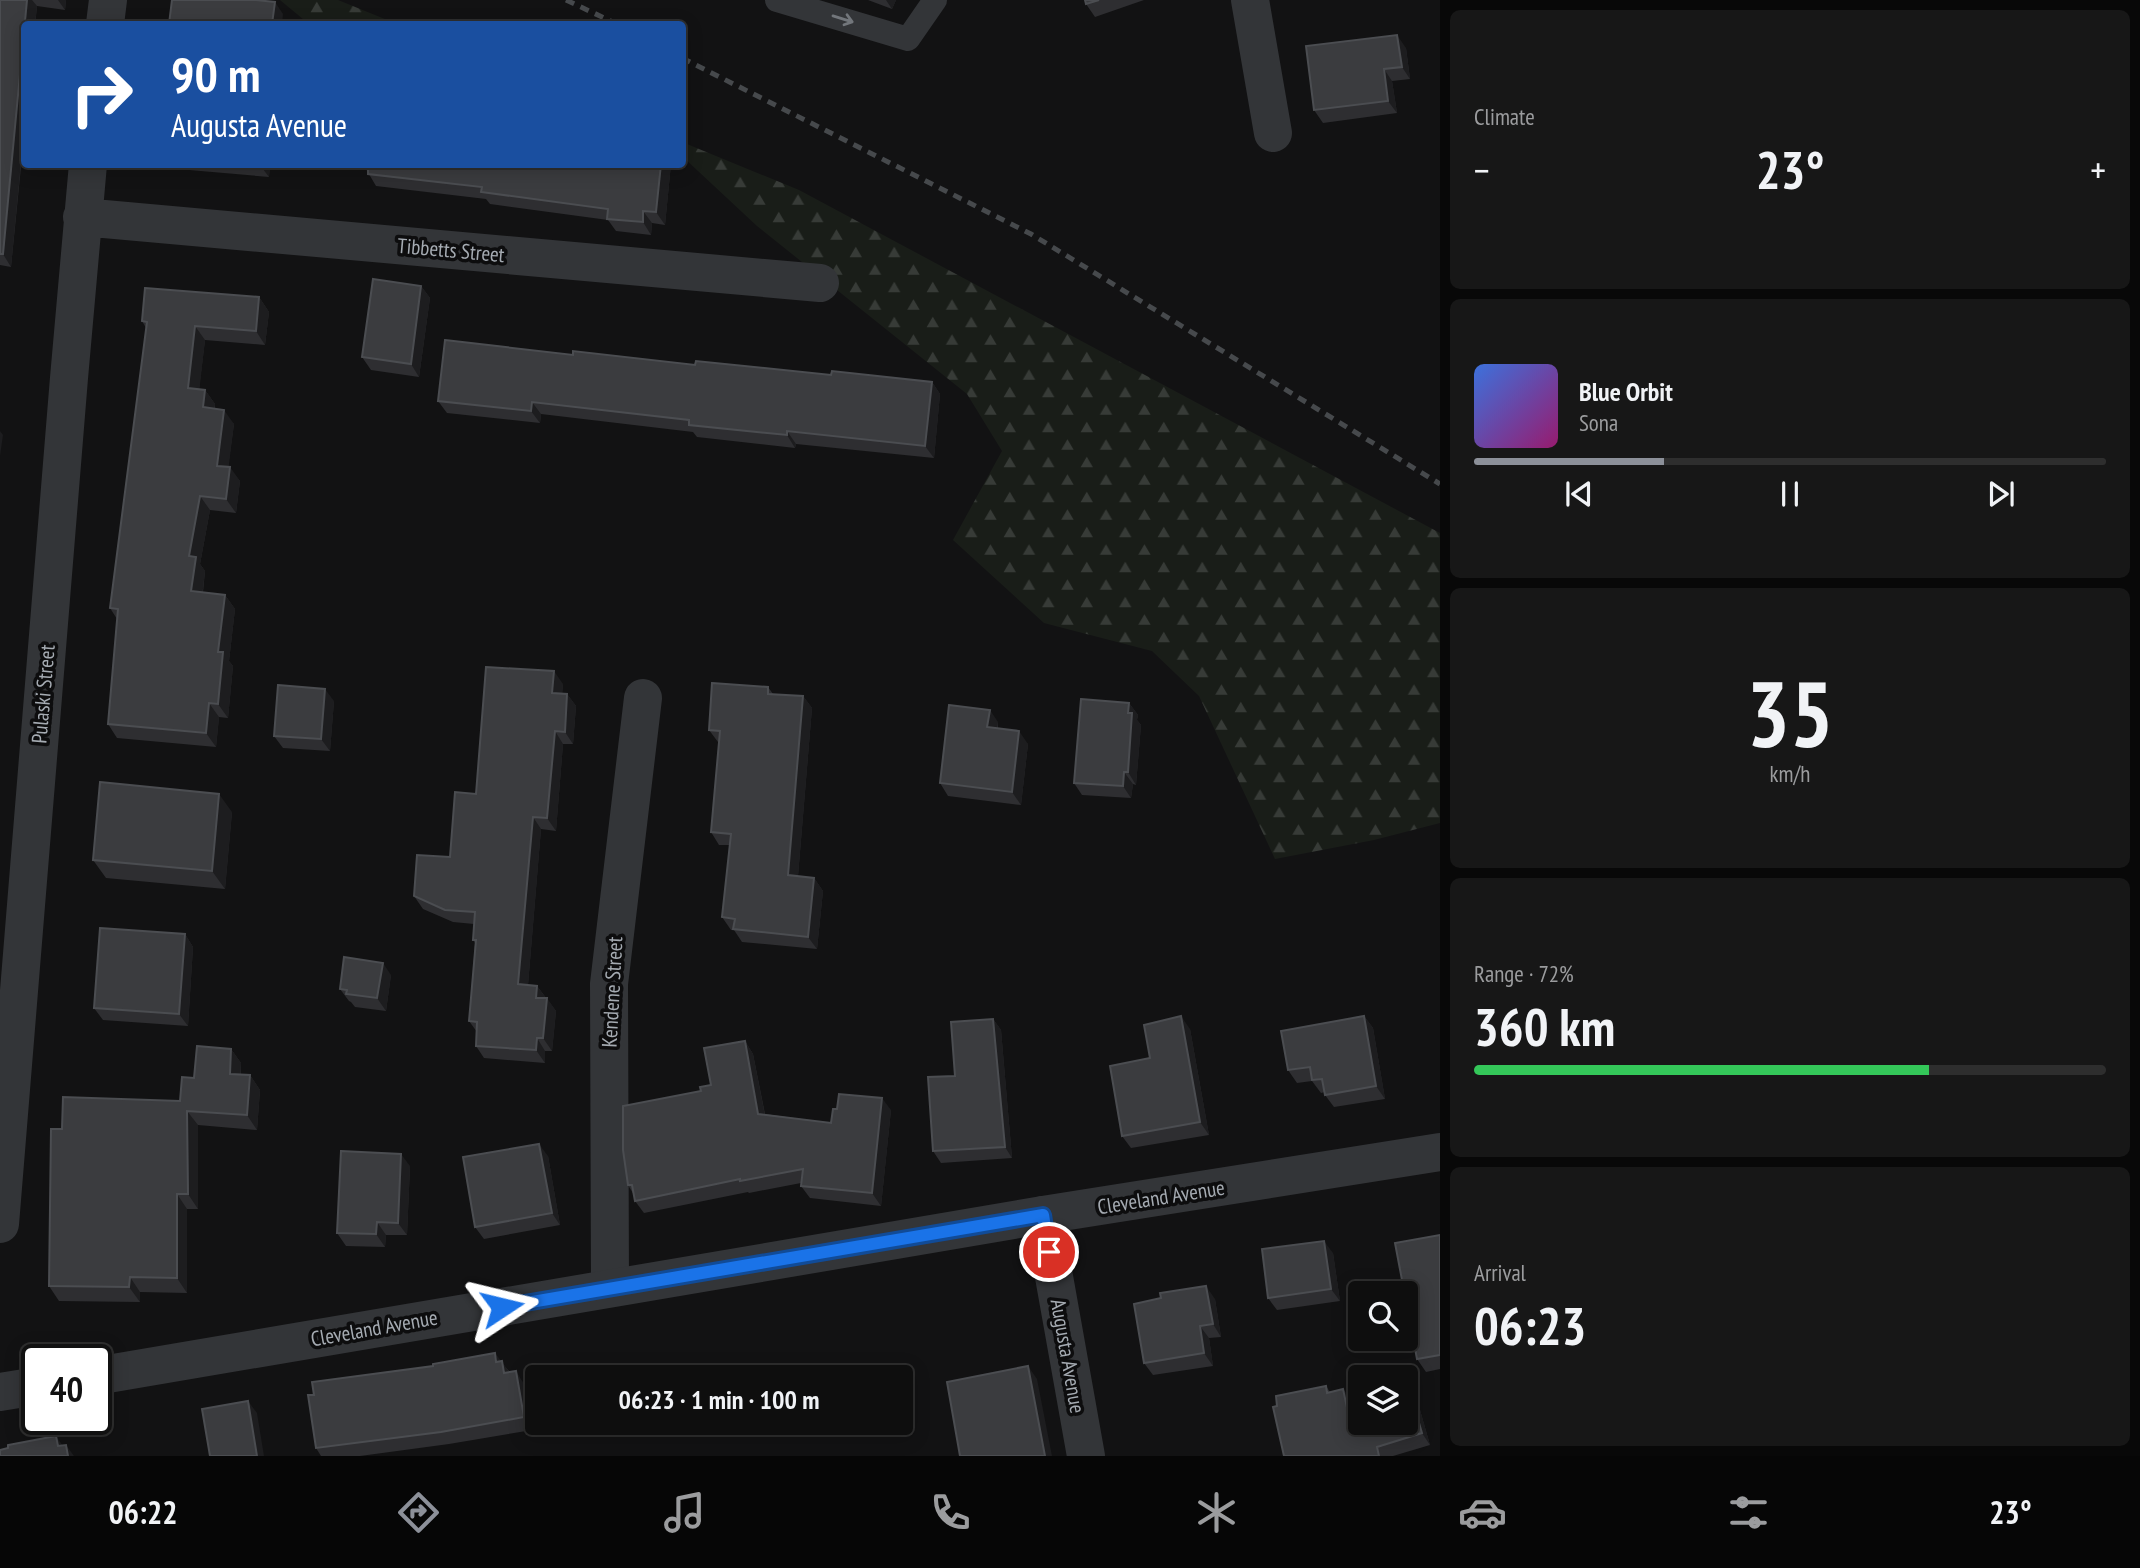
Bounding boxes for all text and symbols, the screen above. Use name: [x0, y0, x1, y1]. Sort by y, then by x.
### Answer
one-way arrow: [831, 14, 853, 27]
text: 90 m: [171, 42, 260, 106]
icon: right: [56, 49, 147, 140]
text: Climate: [1474, 102, 1535, 131]
text: Augusta Avenue: [171, 104, 347, 146]
text: 23°: [1756, 136, 1824, 203]
text: −: [1474, 145, 1490, 194]
text: +: [2090, 145, 2106, 194]
street label: Tibbetts Street: [396, 232, 506, 268]
text: Blue Orbit: [1579, 375, 1673, 408]
text: Sona: [1579, 408, 1618, 437]
icon: previous: [1560, 475, 1598, 513]
icon: pause: [1771, 475, 1809, 513]
icon: next: [1982, 475, 2020, 513]
street label: Pulaski Street: [25, 643, 61, 745]
text: 35: [1747, 654, 1834, 772]
text: km/h: [1770, 759, 1810, 788]
street label: Kendene Street: [596, 936, 628, 1048]
text: Range · 72%: [1474, 959, 1574, 988]
text: 360 km: [1474, 993, 1615, 1060]
street label: Cleveland Avenue: [1096, 1174, 1226, 1220]
pin: [1019, 1222, 1079, 1282]
icon: arrive: [1030, 1233, 1068, 1271]
text: Arrival: [1474, 1258, 1526, 1287]
position arrow: [465, 1270, 539, 1344]
map controls: [1348, 1281, 1418, 1435]
button: search: [1348, 1281, 1418, 1351]
text: 06:23: [1474, 1292, 1586, 1359]
street label: Augusta Avenue: [1045, 1297, 1091, 1415]
street label: Cleveland Avenue: [309, 1304, 439, 1352]
speed limit sign: 40: [21, 1344, 112, 1435]
button: layers: [1348, 1365, 1418, 1435]
text: 06:23 · 1 min · 100 m: [619, 1383, 819, 1416]
icon: directions: [394, 1488, 443, 1537]
icon: music: [660, 1488, 709, 1537]
icon: phone: [926, 1488, 975, 1537]
icon: climate: [1192, 1488, 1241, 1537]
icon: car: [1458, 1488, 1507, 1537]
icon: filters: [1724, 1488, 1773, 1537]
text: 06:22: [108, 1491, 178, 1533]
text: 23°: [1989, 1491, 2032, 1533]

